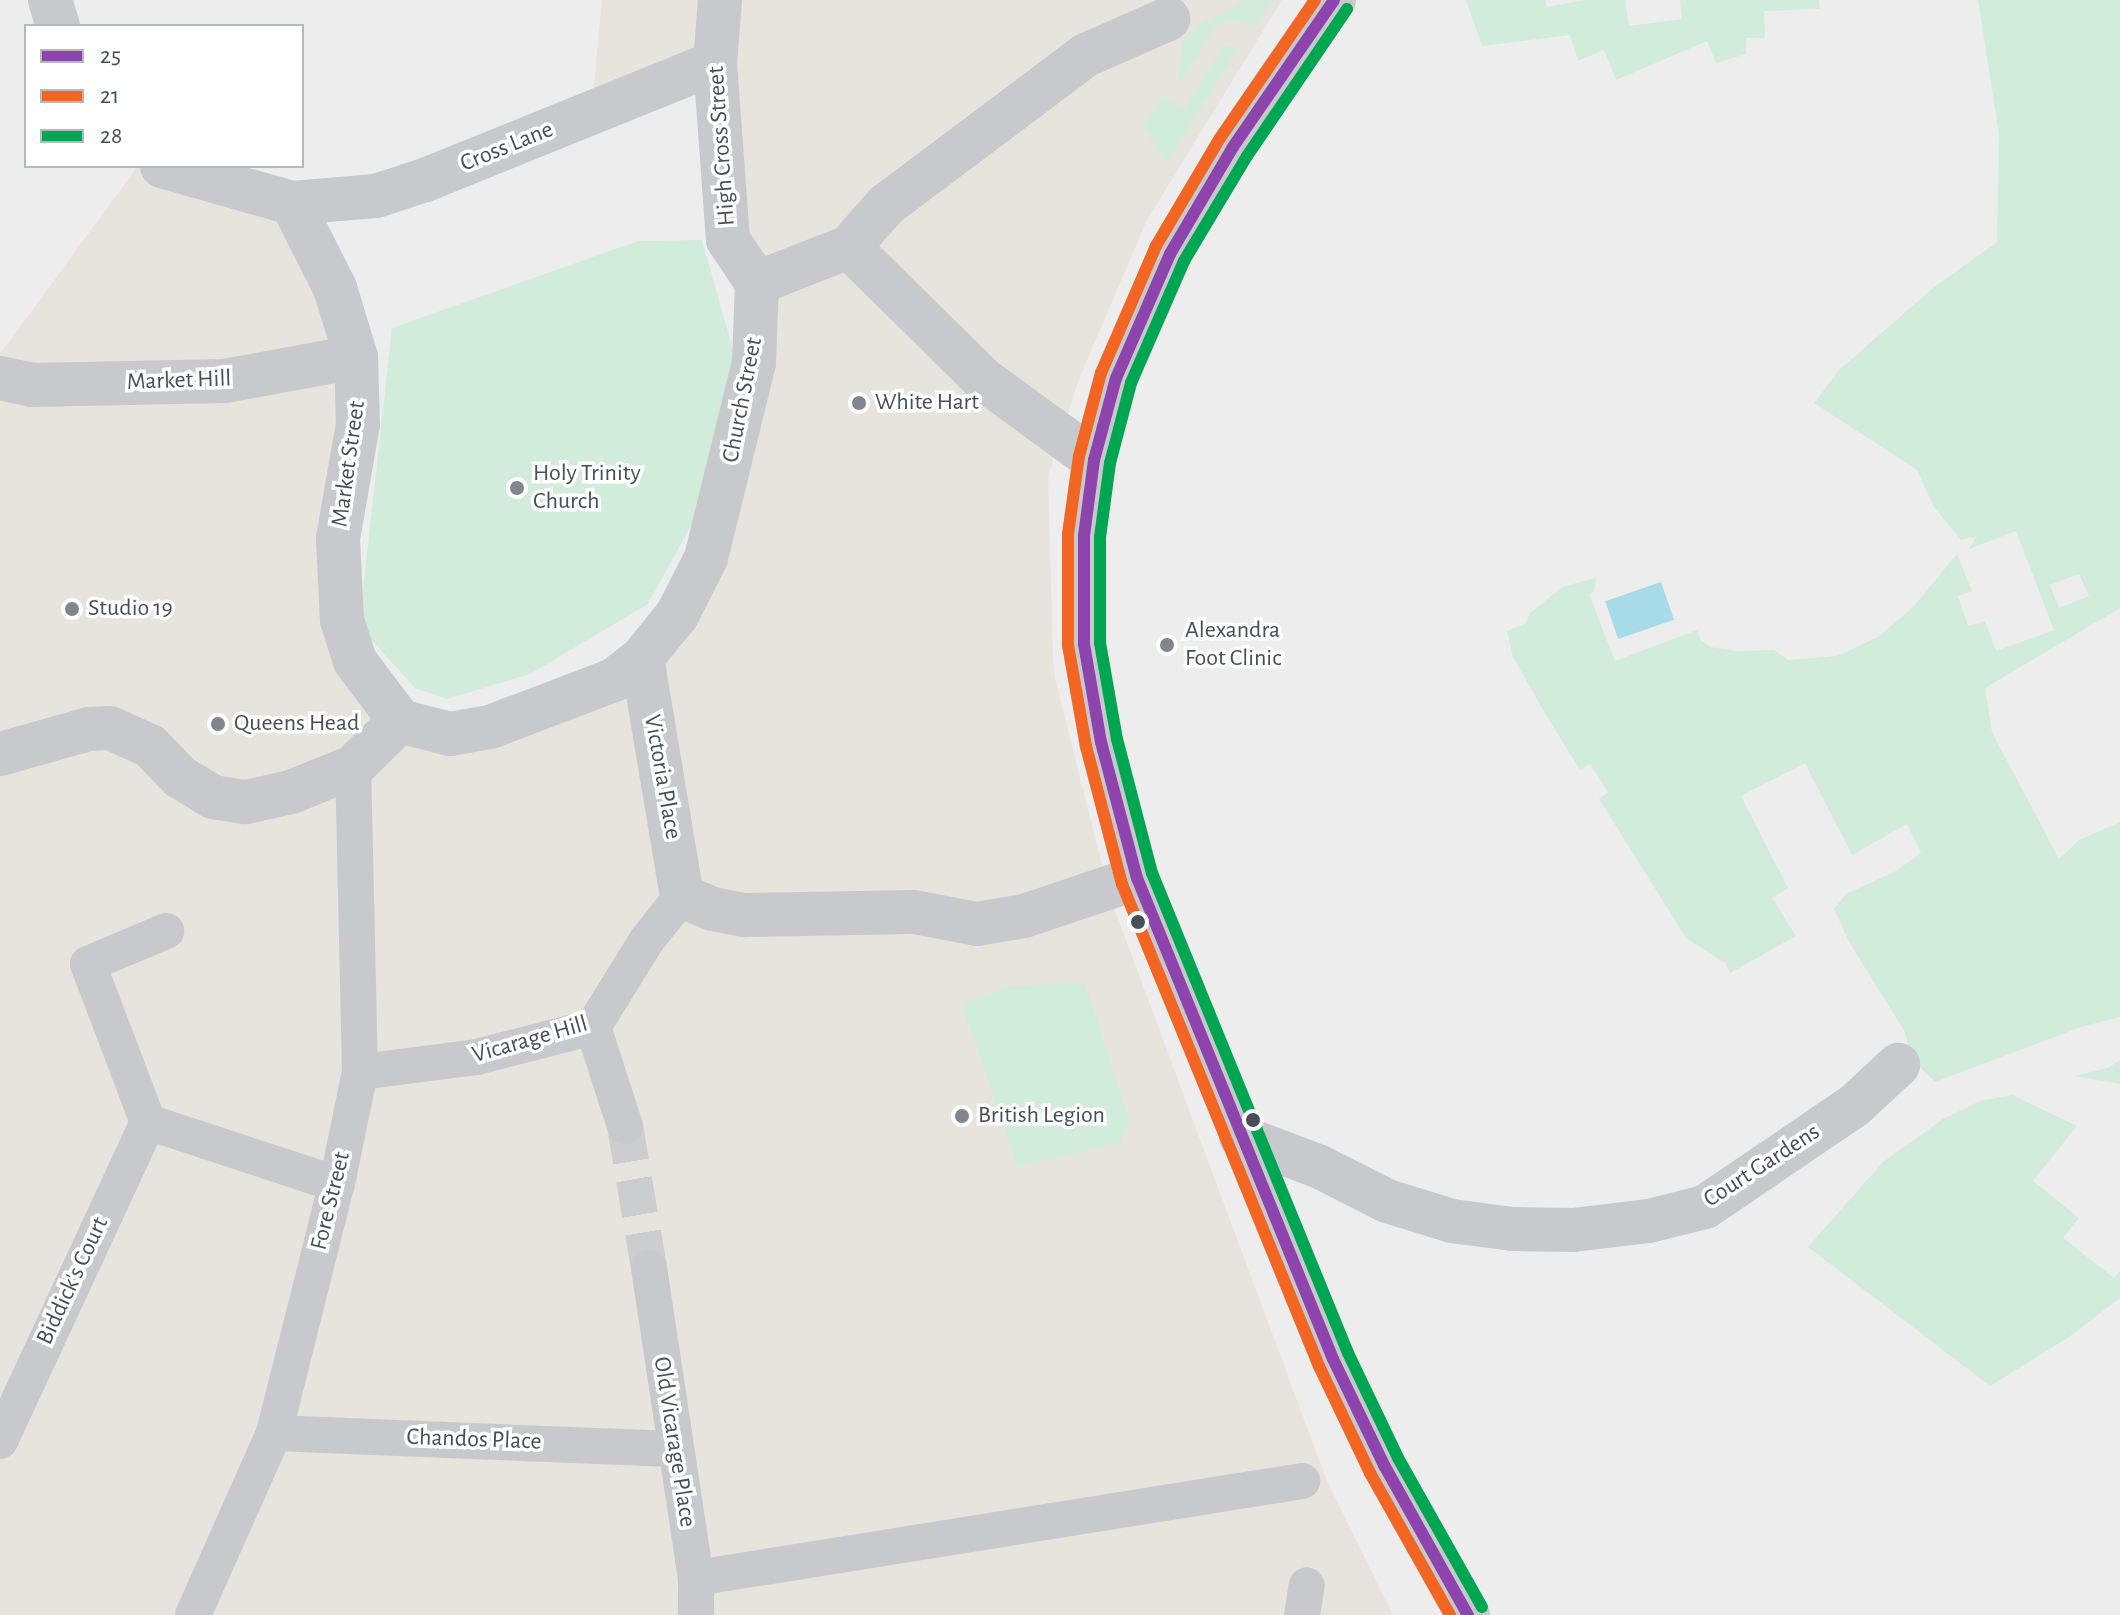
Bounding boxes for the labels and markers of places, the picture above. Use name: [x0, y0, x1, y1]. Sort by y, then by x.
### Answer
place label: White Hart: [875, 389, 979, 417]
marker: White Hart: [850, 394, 868, 412]
place label: Holy Trinity Church: [533, 460, 641, 516]
marker: Holy Trinity Church: [508, 479, 526, 497]
place label: Studio 19: [88, 595, 173, 623]
marker: Studio 19: [63, 600, 81, 618]
place label: Alexandra Foot Clinic: [1185, 617, 1281, 673]
marker: Alexandra Foot Clinic: [1156, 634, 1178, 656]
place label: Queens Head: [234, 710, 359, 738]
marker: Queens Head: [209, 715, 227, 733]
unlabelled marker: [1130, 914, 1146, 930]
place label: British Legion: [978, 1102, 1105, 1130]
marker: British Legion: [953, 1107, 971, 1125]
unlabelled marker: [1245, 1112, 1261, 1128]

